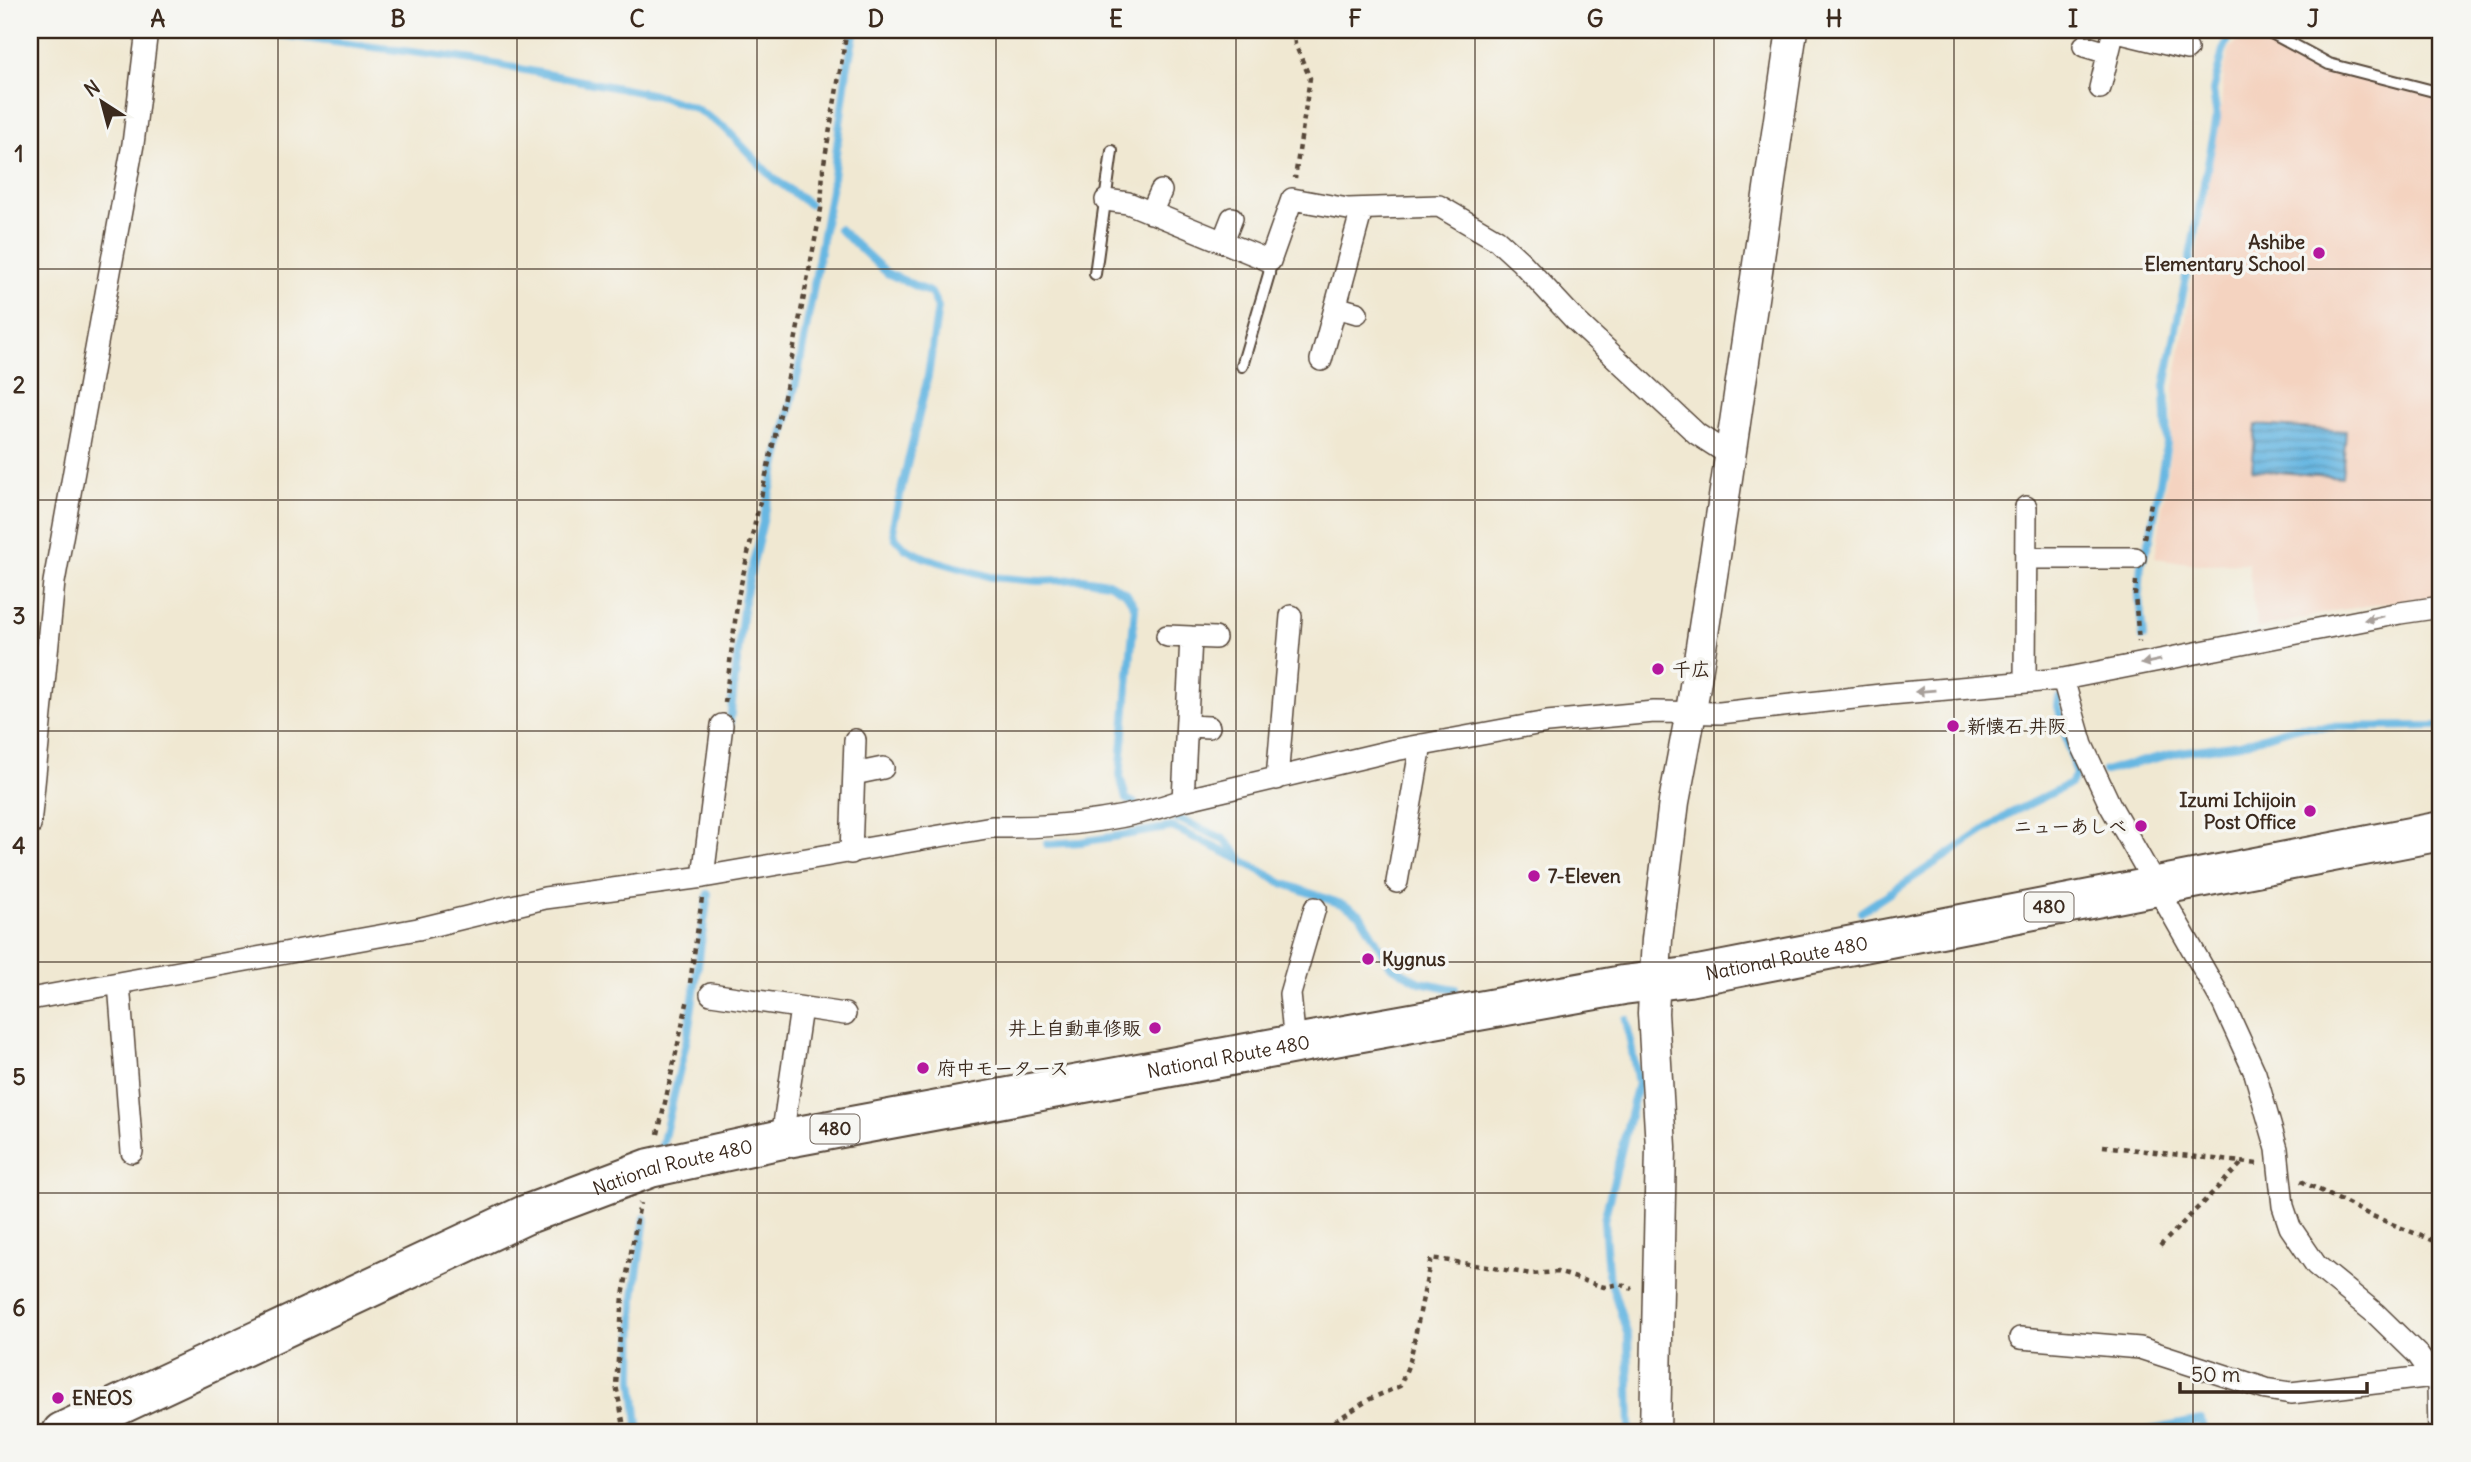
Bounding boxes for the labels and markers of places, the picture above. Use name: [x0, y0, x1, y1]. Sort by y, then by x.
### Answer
place label: Ashibe Elementary School: [2144, 230, 2305, 276]
marker: Ashibe Elementary School: [2311, 245, 2327, 261]
place label: 千広: [1672, 657, 1710, 681]
marker: 千広: [1650, 661, 1666, 677]
place label: 新懐石 井阪: [1967, 714, 2067, 738]
marker: 新懐石 井阪: [1945, 718, 1961, 734]
place label: Izumi Ichijoin Post Office: [2179, 788, 2296, 834]
marker: Izumi Ichijoin Post Office: [2302, 803, 2318, 819]
place label: ニューあしべ: [2013, 814, 2127, 838]
marker: ニューあしべ: [2133, 818, 2149, 834]
place label: 7-Eleven: [1548, 864, 1621, 888]
marker: 7-Eleven: [1526, 868, 1542, 884]
place label: Kygnus: [1382, 947, 1446, 971]
marker: Kygnus: [1360, 951, 1376, 967]
place label: 井上自動車修販: [1008, 1016, 1141, 1040]
marker: 井上自動車修販: [1147, 1020, 1163, 1036]
place label: 府中モータース: [937, 1056, 1069, 1080]
marker: 府中モータース: [915, 1060, 931, 1076]
place label: ENEOS: [72, 1386, 133, 1410]
marker: ENEOS: [50, 1390, 66, 1406]

